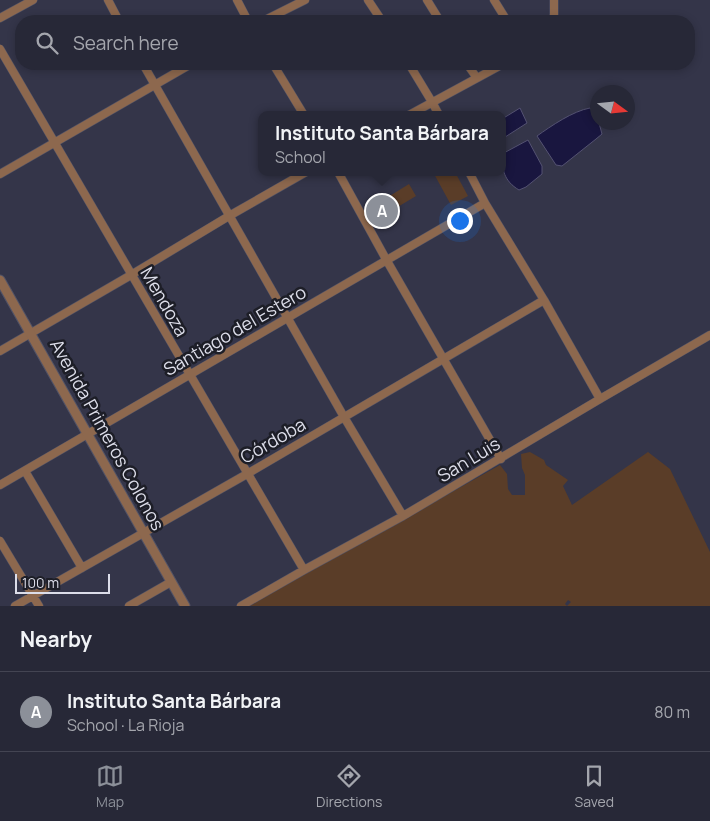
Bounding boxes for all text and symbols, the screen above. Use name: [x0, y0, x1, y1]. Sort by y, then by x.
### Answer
search box: [15, 15, 695, 70]
icon: search: [33, 29, 61, 57]
text: Search here: [73, 30, 179, 56]
north arrow: [590, 85, 635, 130]
popup: [258, 111, 506, 176]
text: Instituto Santa Bárbara: [275, 120, 489, 146]
text: School: [275, 146, 326, 168]
pin: A: [366, 192, 398, 230]
your location: [447, 208, 473, 234]
street label: Mendoza: [135, 263, 194, 340]
street label: Santiago del Estero: [159, 279, 310, 381]
street label: Avenida Primeros Colonos: [45, 335, 171, 534]
street label: Córdoba: [235, 412, 310, 468]
street label: San Luis: [433, 431, 504, 487]
scale bar: [15, 571, 110, 594]
text: 100 m: [22, 573, 59, 592]
text: Nearby: [20, 625, 92, 653]
text: Instituto Santa Bárbara: [67, 688, 281, 714]
text: A: [31, 701, 41, 723]
text: 80 m: [654, 701, 690, 723]
text: School · La Rioja: [67, 714, 184, 736]
tab: Map: [96, 762, 124, 811]
tab: Directions: [316, 762, 382, 811]
tab: Saved: [575, 762, 614, 811]

